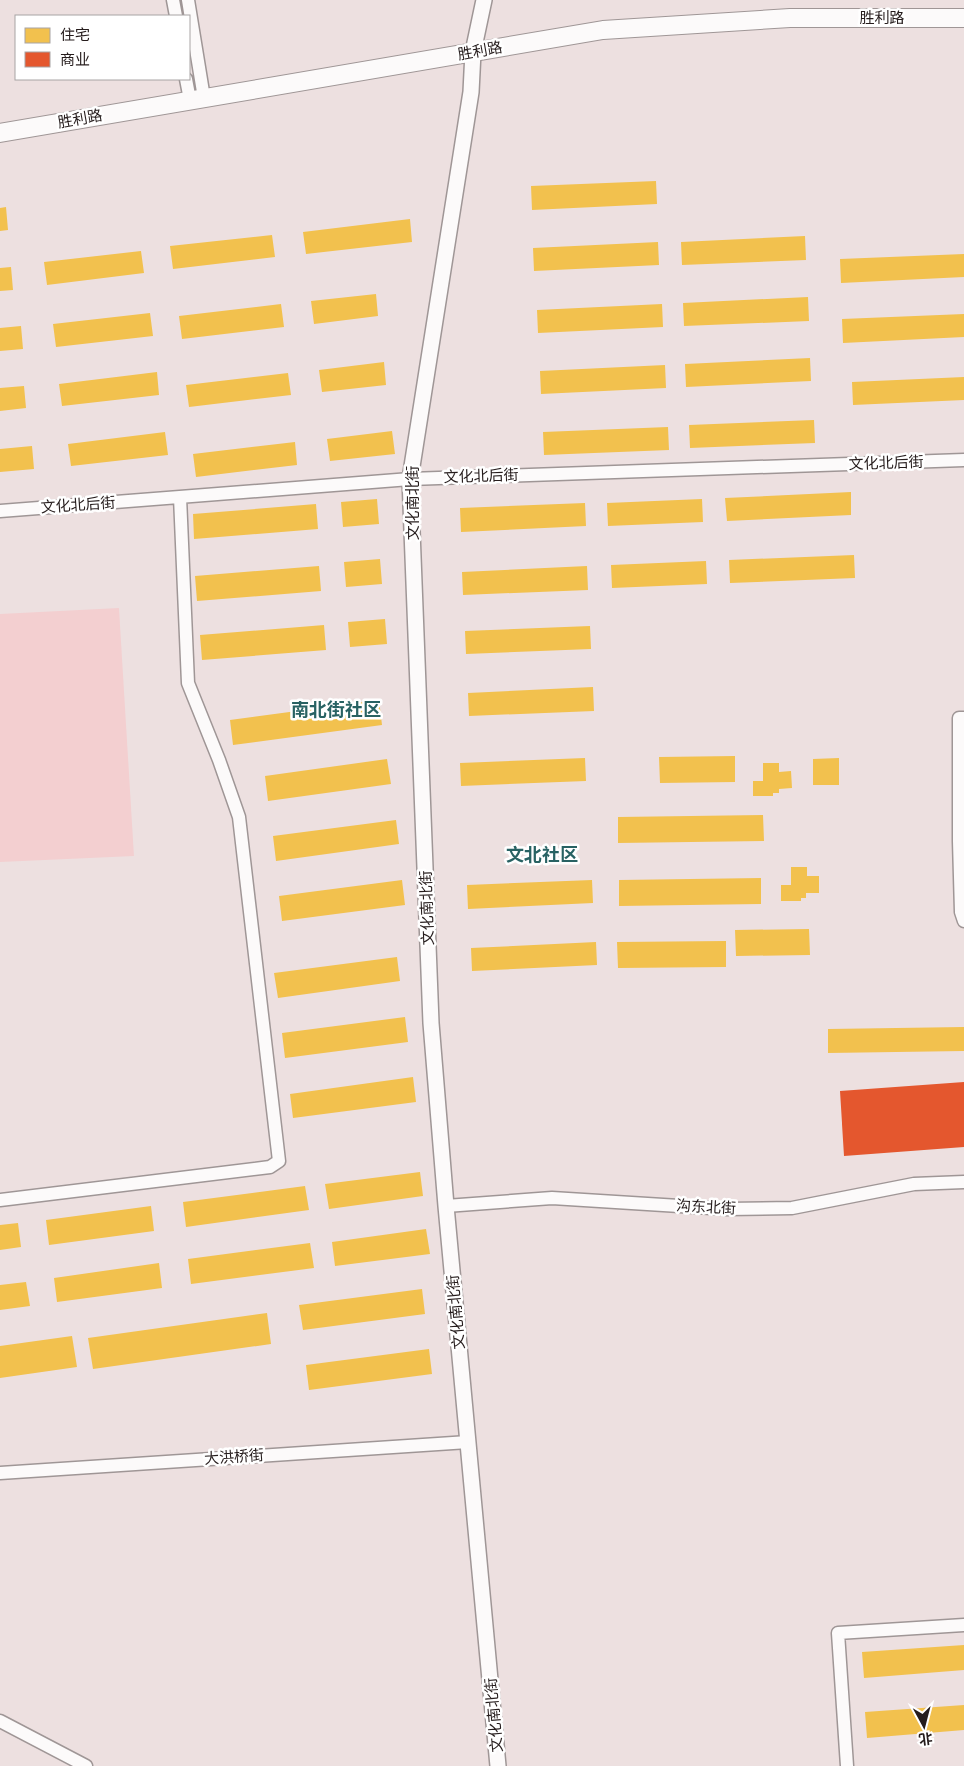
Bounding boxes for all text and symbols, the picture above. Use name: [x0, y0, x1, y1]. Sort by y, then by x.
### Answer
street label: 胜利路: [859, 9, 905, 27]
legend: [15, 15, 190, 80]
text: 住宅: [60, 26, 90, 44]
street label: 胜利路: [456, 38, 504, 64]
text: 商业: [60, 51, 90, 69]
street label: 胜利路: [56, 106, 104, 132]
street label: 文化北后街: [848, 453, 924, 473]
street label: 文化南北街: [404, 465, 422, 541]
street label: 文化北后街: [443, 466, 519, 486]
street label: 文化北后街: [40, 493, 116, 517]
district label: 南北街社区: [291, 699, 381, 721]
district label: 文北社区: [506, 844, 578, 866]
street label: 文化南北街: [417, 870, 437, 946]
street label: 沟东北街: [676, 1196, 736, 1218]
street label: 文化南北街: [444, 1274, 468, 1350]
street label: 大洪桥街: [203, 1446, 265, 1468]
street label: 文化南北街: [482, 1677, 506, 1753]
north arrow: [899, 1701, 949, 1751]
text: 北: [918, 1729, 934, 1748]

